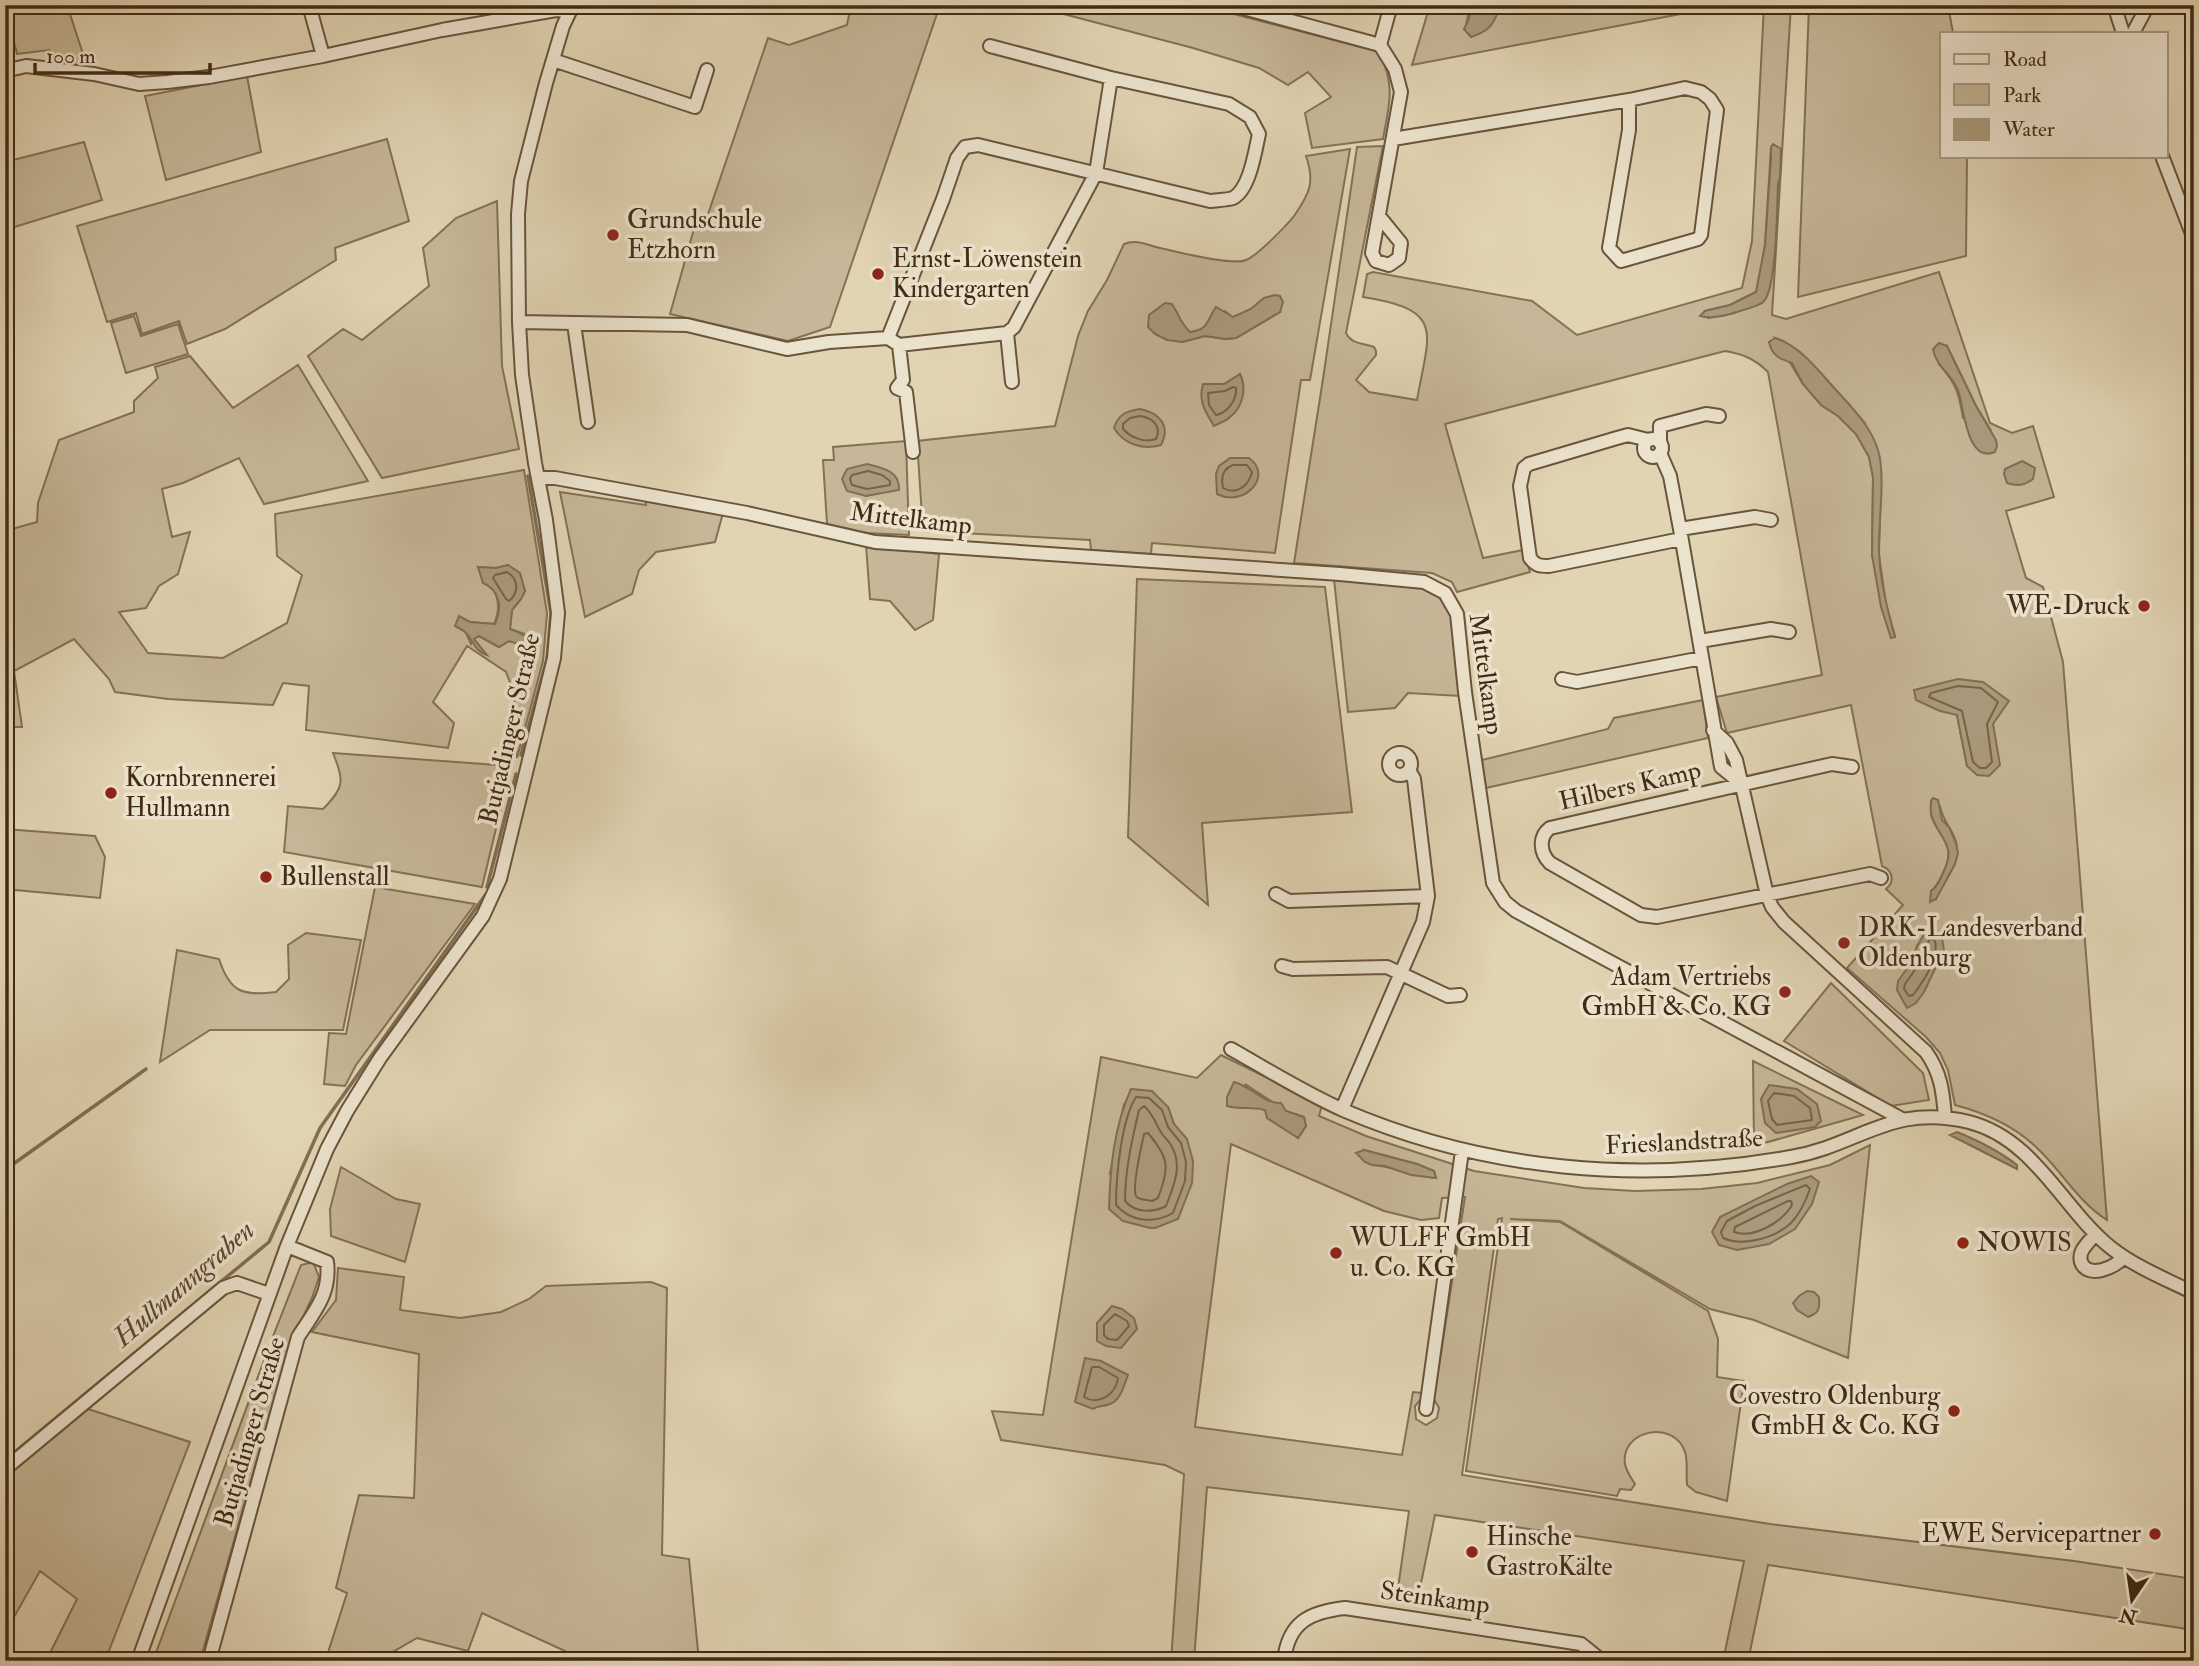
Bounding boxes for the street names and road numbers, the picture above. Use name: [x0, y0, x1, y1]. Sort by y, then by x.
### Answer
street label: Mittelkamp: [848, 496, 974, 543]
street label: Mittelkamp: [1461, 611, 1510, 737]
street label: Butjadinger Straße: [472, 630, 548, 828]
street label: Hilbers Kamp: [1556, 754, 1704, 819]
street label: Frieslandstraße: [1604, 1122, 1764, 1162]
street label: Butjadinger Straße: [208, 1333, 292, 1530]
street label: Steinkamp: [1378, 1574, 1492, 1623]

